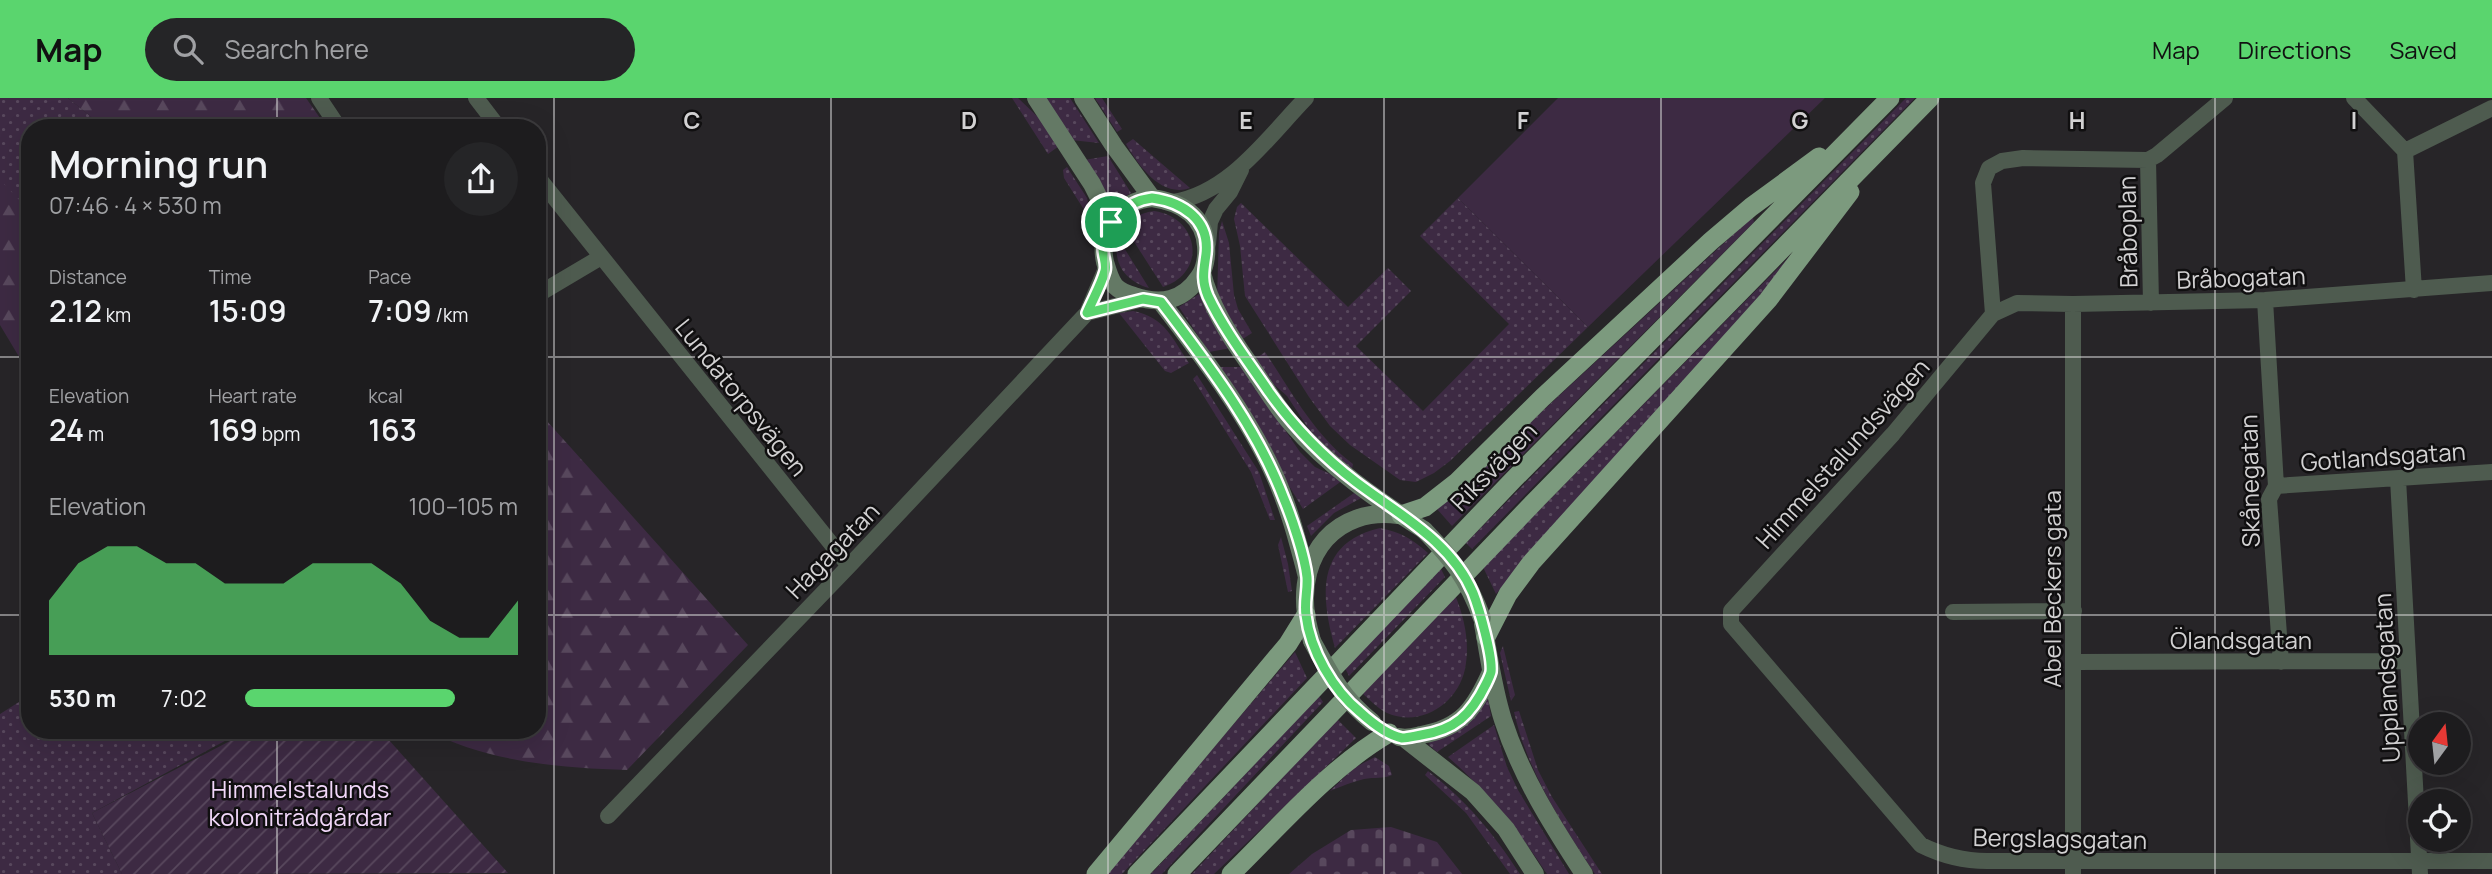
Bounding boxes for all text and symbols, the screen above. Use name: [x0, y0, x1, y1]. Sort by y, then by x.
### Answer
search box: [145, 18, 635, 81]
text: Map: [35, 27, 103, 72]
icon: search: [169, 30, 207, 68]
text: Search here: [225, 31, 369, 67]
text: Map: [2152, 33, 2200, 66]
text: Directions: [2238, 33, 2351, 66]
text: Saved: [2389, 33, 2457, 66]
text: C: [684, 104, 701, 136]
text: D: [961, 104, 977, 136]
text: E: [1239, 104, 1253, 136]
text: F: [1517, 104, 1529, 136]
text: G: [1792, 104, 1809, 136]
text: H: [2069, 104, 2085, 136]
text: I: [2351, 104, 2357, 136]
text: Morning run: [49, 137, 268, 189]
button: share: [444, 142, 518, 216]
street label: Bråboplan: [2110, 176, 2144, 288]
text: 07:46 · 4 × 530 m: [49, 189, 222, 221]
pin: [1081, 192, 1141, 252]
icon: arrive: [1092, 203, 1130, 241]
street label: Bråbogatan: [2176, 258, 2306, 296]
text: Distance: [49, 264, 127, 290]
text: Time: [209, 264, 252, 290]
text: Pace: [368, 264, 411, 290]
text: 2.12: [49, 290, 102, 331]
text: 15:09: [209, 290, 287, 331]
text: 7:09: [368, 290, 432, 331]
text: km: [102, 302, 131, 328]
text: /km: [432, 302, 468, 328]
street label: Lundatorpsvägen: [668, 311, 816, 483]
street label: Himmelstalundsvägen: [1748, 351, 1936, 555]
text: Elevation: [49, 383, 129, 409]
text: Heart rate: [209, 383, 297, 409]
text: kcal: [368, 383, 403, 409]
text: 24: [49, 409, 84, 450]
text: 169: [209, 409, 258, 450]
text: 163: [368, 409, 417, 450]
street label: Riksvägen: [1442, 414, 1544, 518]
street label: Skånegatan: [2231, 414, 2267, 548]
text: m: [84, 421, 104, 447]
text: bpm: [258, 421, 300, 447]
street label: Gotlandsgatan: [2299, 434, 2467, 478]
text: Elevation: [49, 490, 146, 522]
text: 100–105 m: [409, 490, 518, 522]
street label: Abel Beckers gata: [2035, 490, 2068, 688]
street label: Hagagatan: [778, 495, 886, 605]
street label: Upplandsgatan: [2365, 592, 2407, 764]
street label: Ölandsgatan: [2170, 623, 2312, 656]
text: 530 m: [49, 682, 116, 714]
text: 7:02: [161, 682, 207, 714]
north arrow: [2408, 712, 2471, 775]
map controls: [2408, 712, 2471, 852]
park label: Himmelstalunds koloniträdgårdar: [208, 772, 392, 833]
button: locate: [2408, 789, 2471, 852]
street label: Bergslagsgatan: [1973, 820, 2147, 856]

